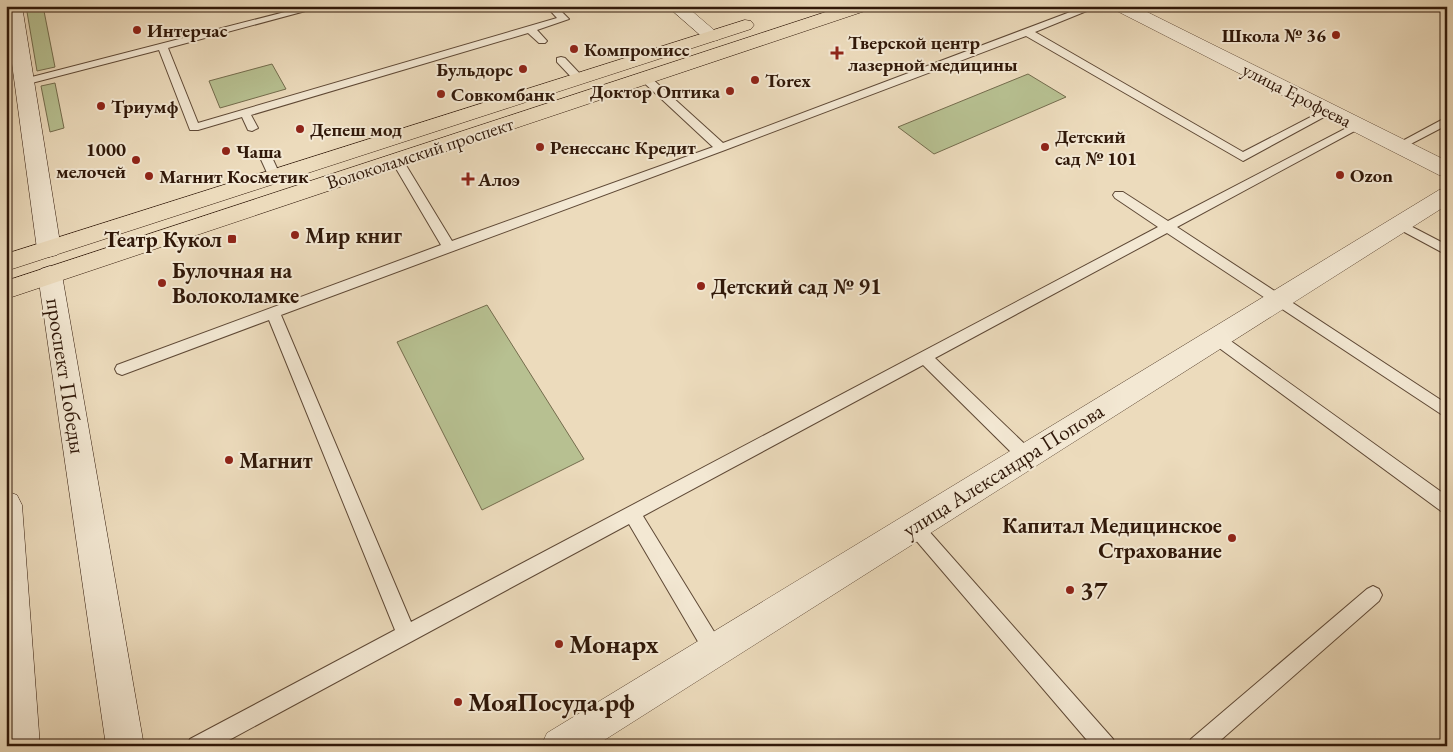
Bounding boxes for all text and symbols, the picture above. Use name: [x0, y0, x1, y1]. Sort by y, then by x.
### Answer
place label: Интерчас: [147, 18, 228, 43]
place label: Школа № 36: [1222, 23, 1326, 48]
marker: Интерчас: [131, 24, 143, 36]
marker: Школа № 36: [1330, 29, 1342, 41]
place label: Тверской центр лазерной медицины: [848, 30, 1018, 77]
place label: Компромисс: [584, 37, 690, 62]
marker: Компромисс: [568, 43, 580, 55]
marker: Тверской центр лазерной медицины: [830, 46, 844, 60]
place label: Бульдорс: [436, 57, 513, 82]
street label: улица Ерофеева: [1238, 57, 1356, 133]
marker: Бульдорс: [517, 63, 529, 75]
place label: Torex: [765, 68, 811, 93]
marker: Torex: [749, 74, 761, 86]
place label: Доктор Оптика: [590, 79, 721, 104]
place label: Совкомбанк: [451, 82, 555, 107]
marker: Доктор Оптика: [724, 85, 736, 97]
marker: Совкомбанк: [435, 88, 447, 100]
place label: Триумф: [111, 94, 179, 119]
marker: Триумф: [95, 100, 107, 112]
street label: Волоколамский проспект: [323, 111, 517, 195]
place label: Депеш мод: [310, 117, 402, 142]
marker: Депеш мод: [294, 123, 306, 135]
place label: Детский сад № 101: [1055, 124, 1137, 171]
place label: Ренессанс Кредит: [550, 135, 696, 160]
place label: 1000 мелочей: [56, 137, 126, 184]
place label: Чаша: [236, 139, 283, 164]
marker: Ренессанс Кредит: [534, 141, 546, 153]
marker: Детский сад № 101: [1039, 141, 1051, 153]
marker: Чаша: [220, 145, 232, 157]
marker: 1000 мелочей: [130, 154, 142, 166]
place label: Ozon: [1350, 163, 1393, 188]
place label: Магнит Косметик: [159, 164, 309, 189]
place label: Алоэ: [477, 167, 520, 192]
marker: Ozon: [1334, 169, 1346, 181]
marker: Магнит Косметик: [143, 170, 155, 182]
marker: Алоэ: [462, 173, 474, 185]
place label: Мир книг: [305, 221, 402, 250]
place label: Театр Кукол: [104, 225, 222, 254]
marker: Мир книг: [289, 229, 301, 241]
marker: Театр Кукол: [226, 233, 238, 245]
place label: Булочная на Волоколамке: [172, 256, 299, 310]
place label: Детский сад № 91: [711, 272, 882, 301]
marker: Булочная на Волоколамке: [156, 277, 168, 289]
marker: Детский сад № 91: [695, 280, 707, 292]
street label: проспект Победы: [39, 296, 93, 456]
street label: улица Александра Попова: [897, 396, 1109, 544]
place label: Магнит: [239, 446, 313, 475]
marker: Магнит: [223, 454, 235, 466]
place label: Капитал Медицинское Страхование: [1002, 511, 1222, 565]
marker: Капитал Медицинское Страхование: [1226, 532, 1238, 544]
place label: 37: [1080, 573, 1108, 607]
marker: 37: [1064, 584, 1076, 596]
place label: Монарх: [569, 627, 659, 661]
marker: Монарх: [553, 638, 565, 650]
place label: МояПосуда.рф: [468, 685, 635, 719]
marker: МояПосуда.рф: [452, 696, 464, 708]

